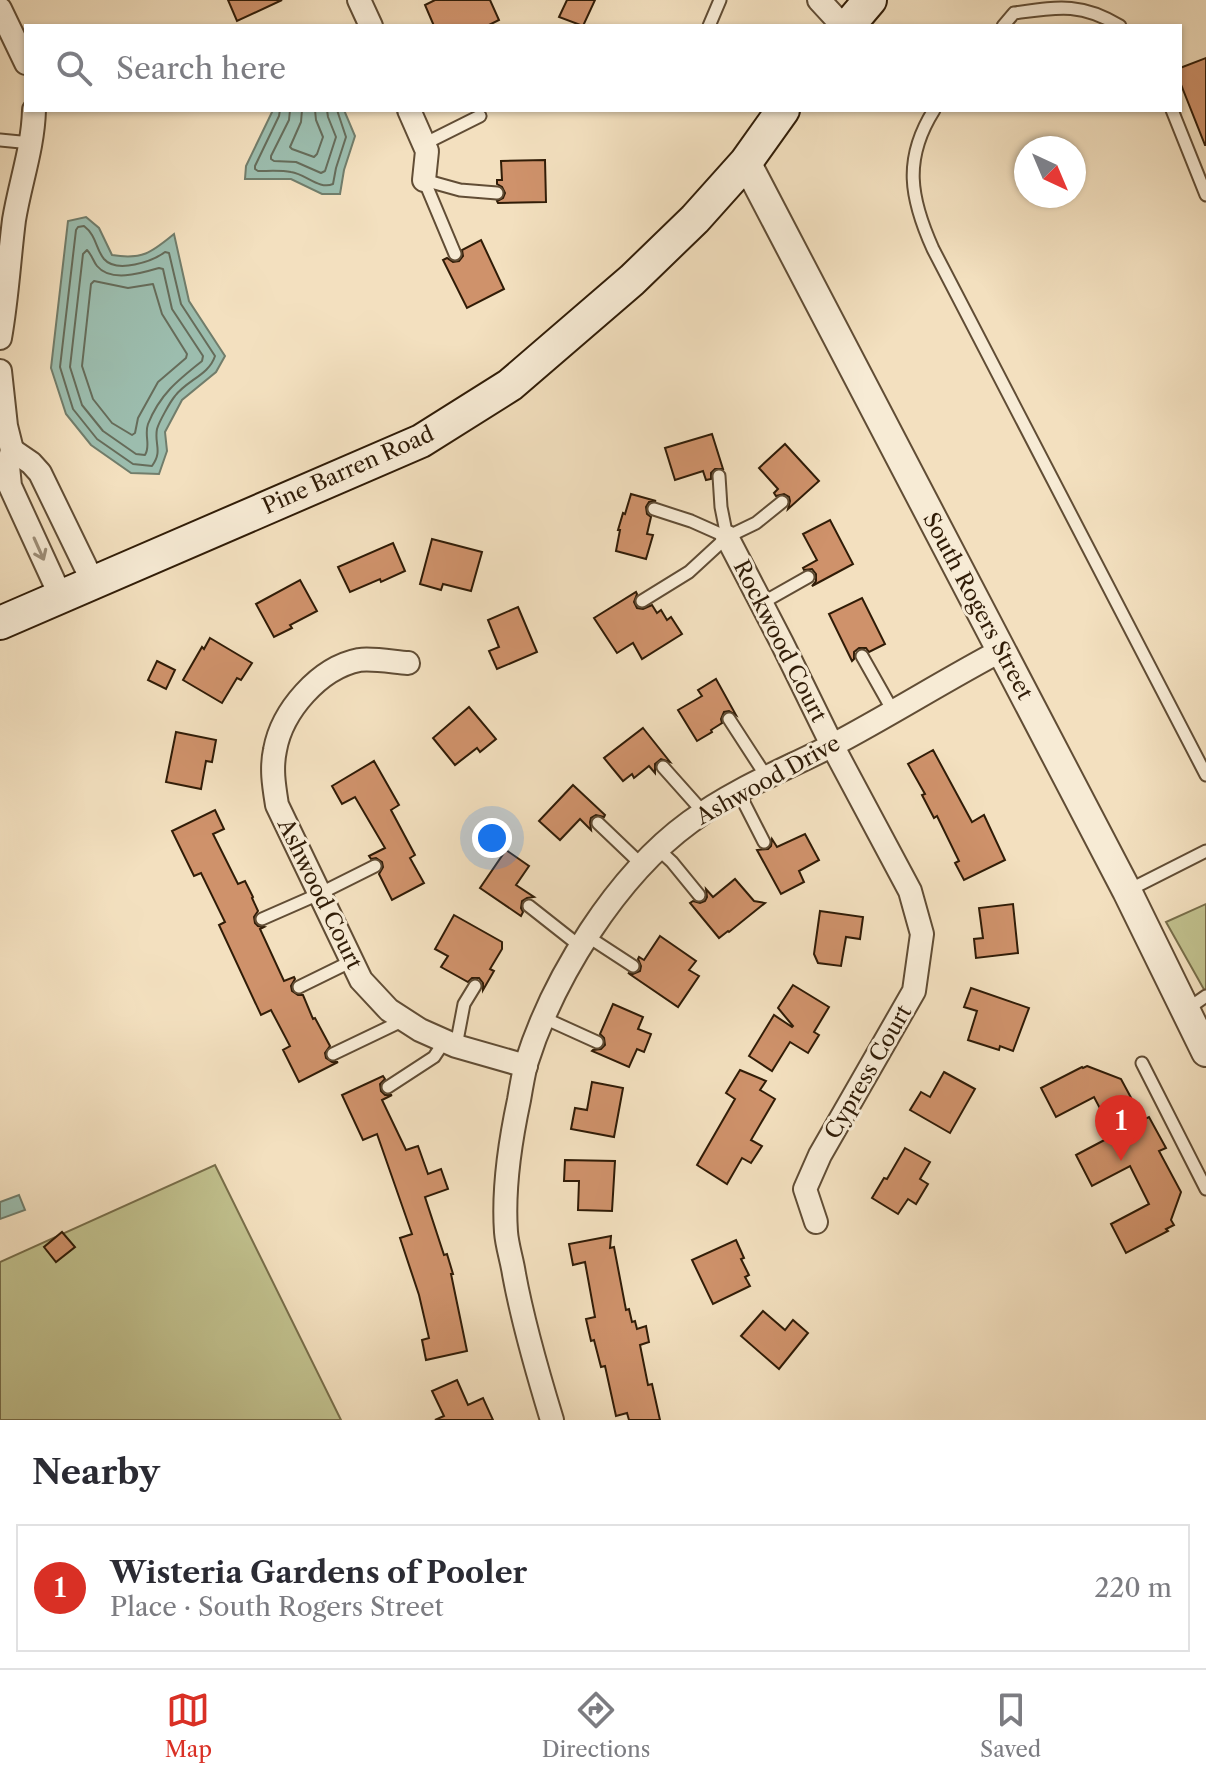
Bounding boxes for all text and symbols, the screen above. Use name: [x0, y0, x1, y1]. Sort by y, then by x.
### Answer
search box: [24, 24, 1182, 112]
icon: search: [52, 46, 96, 90]
text: Search here: [116, 50, 286, 87]
north arrow: [1014, 136, 1086, 208]
street label: Pine Barren Road: [258, 420, 438, 520]
street label: South Rogers Street: [917, 508, 1039, 704]
one-way arrow: [32, 537, 47, 561]
street label: Rockwood Court: [728, 556, 833, 727]
street label: Ashwood Drive: [691, 729, 845, 831]
street label: Ashwood Court: [271, 813, 368, 974]
your location: [472, 818, 512, 858]
street label: Cypress Court: [819, 1000, 917, 1144]
pin: 1: [1095, 1095, 1147, 1161]
text: Nearby: [32, 1451, 160, 1493]
text: Wisteria Gardens of Pooler: [110, 1554, 527, 1591]
text: 1: [54, 1572, 66, 1604]
text: 220 m: [1094, 1572, 1172, 1604]
text: Place · South Rogers Street: [110, 1591, 444, 1623]
tab: Map: [165, 1688, 212, 1763]
tab: Directions: [542, 1688, 650, 1763]
tab: Saved: [980, 1688, 1041, 1763]

